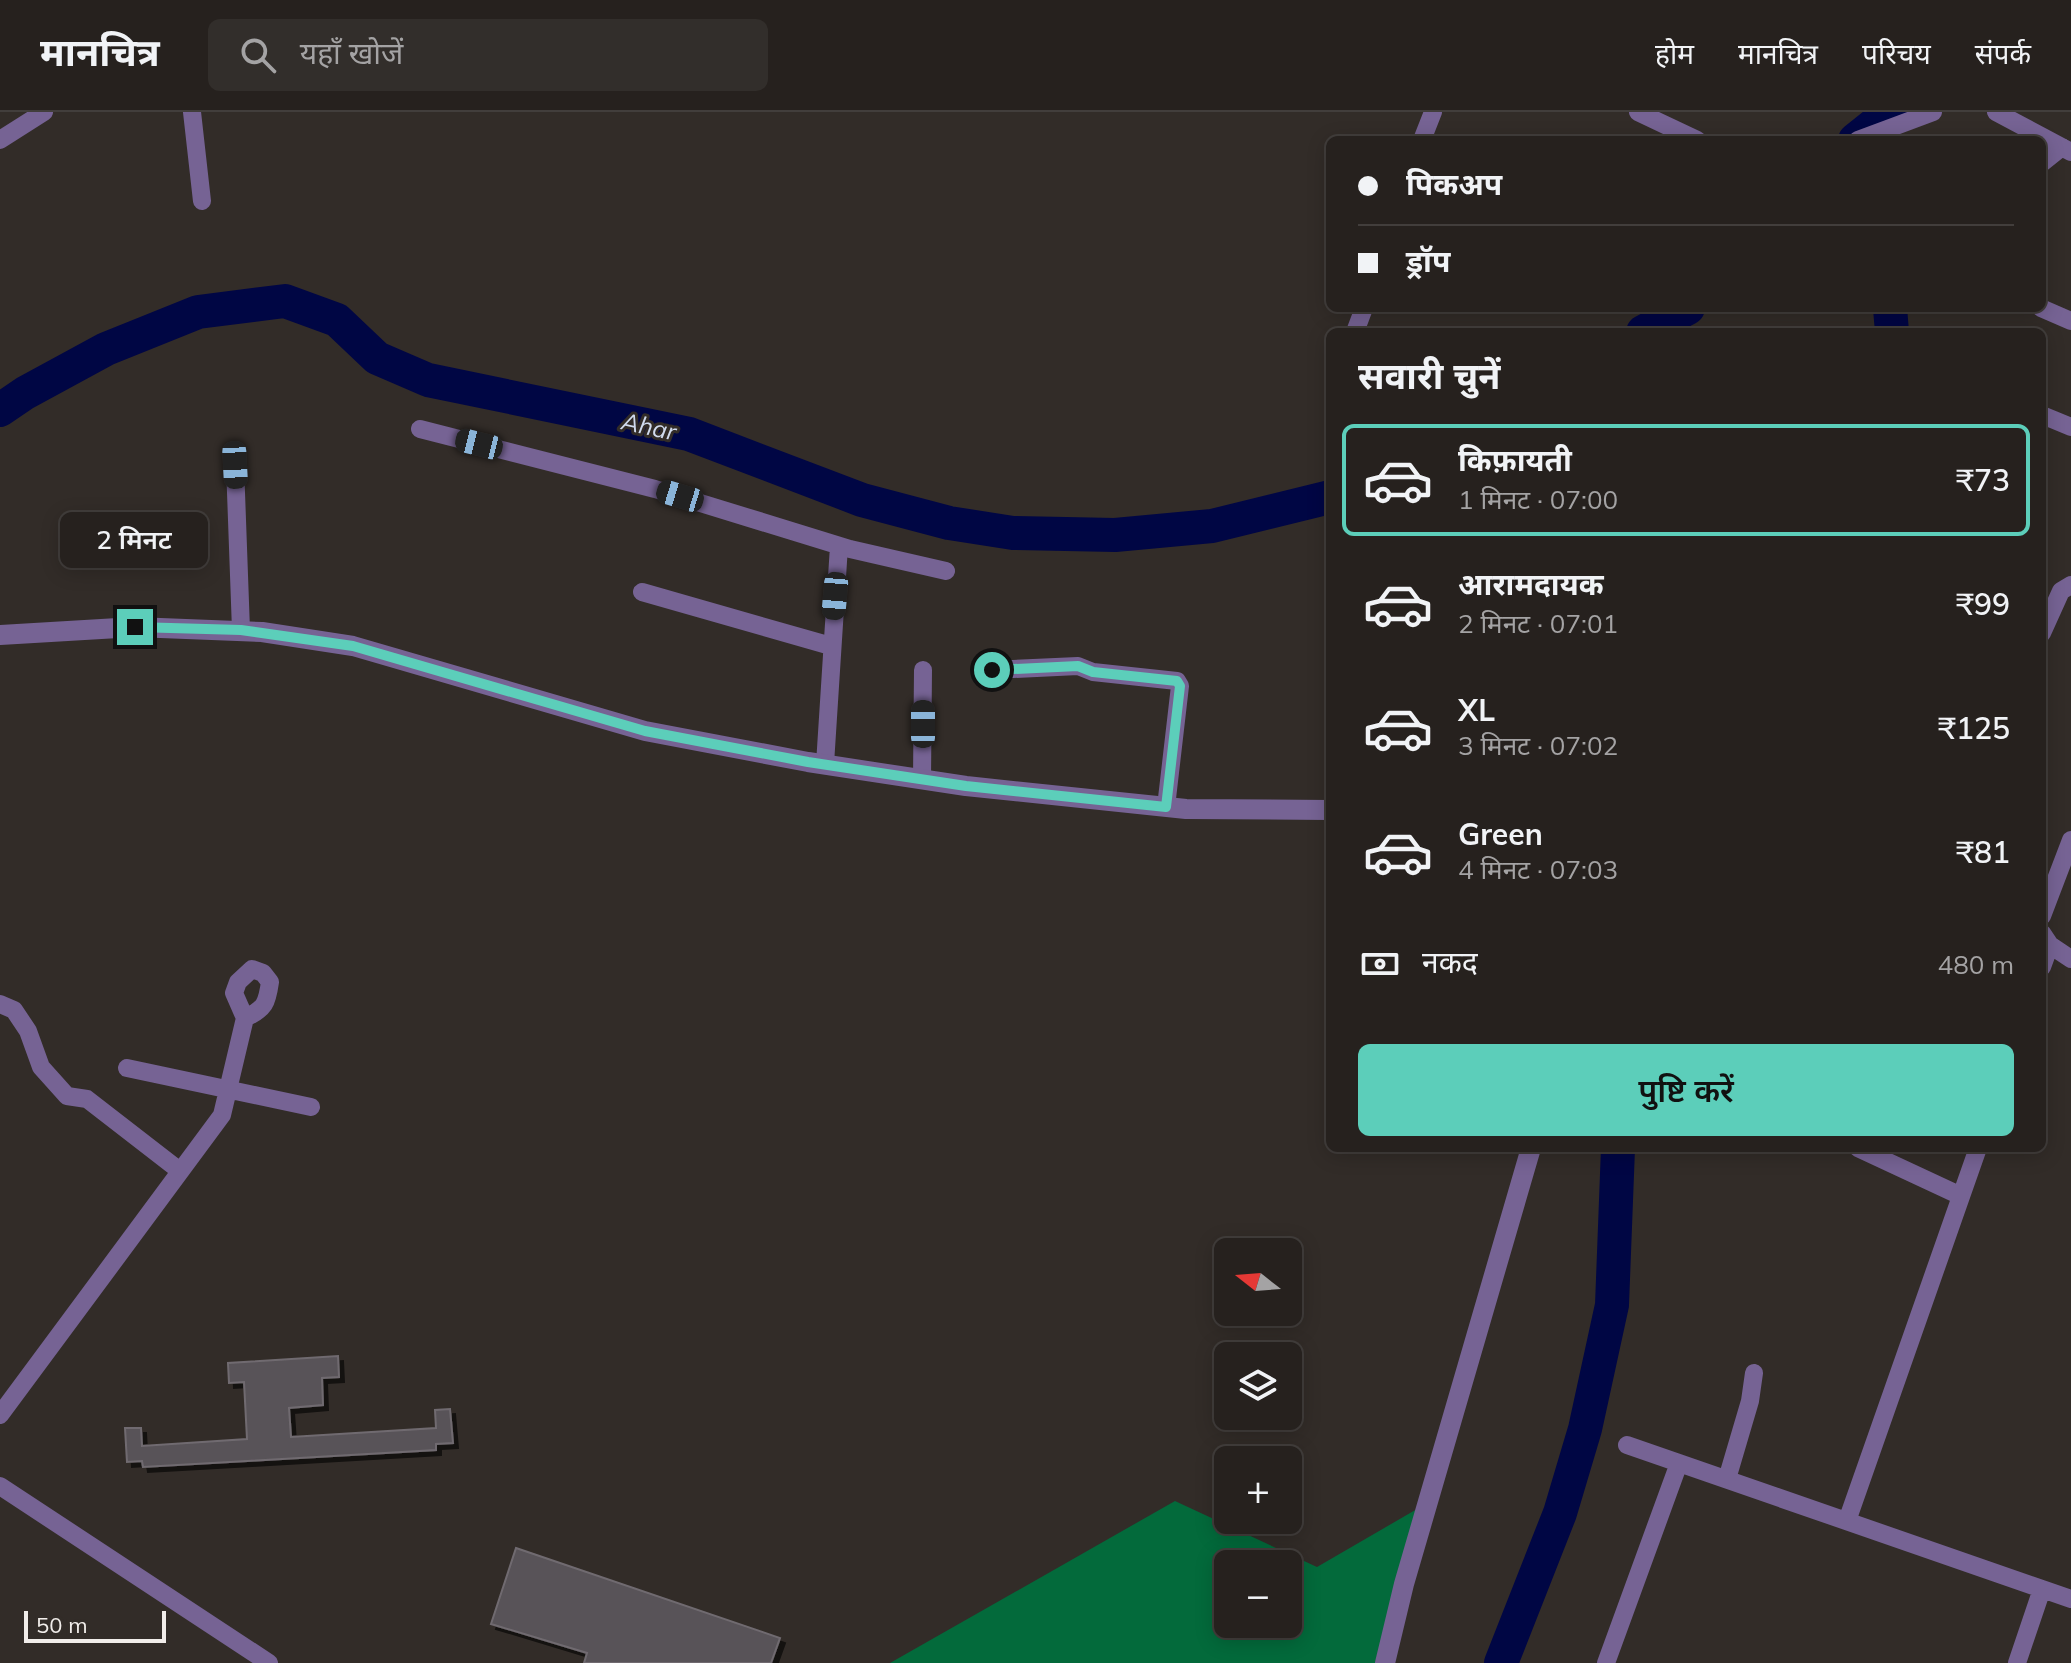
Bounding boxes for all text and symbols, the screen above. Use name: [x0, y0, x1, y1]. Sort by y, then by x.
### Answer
search box: [208, 19, 768, 91]
text: मानचित्र: [40, 28, 160, 76]
icon: search: [236, 33, 280, 77]
text: यहाँ खोजें: [300, 34, 403, 72]
text: होम: [1655, 36, 1694, 71]
text: मानचित्र: [1738, 36, 1818, 71]
text: परिचय: [1862, 36, 1931, 71]
text: संपर्क: [1975, 36, 2031, 71]
text: पिकअप: [1406, 165, 1502, 203]
text: ड्रॉप: [1406, 242, 1450, 280]
text: सवारी चुनें: [1358, 353, 1500, 398]
water label: Ahar: [618, 405, 680, 447]
car: [453, 427, 505, 461]
car: [222, 440, 248, 490]
text: किफ़ायती: [1458, 441, 1572, 479]
icon: car: [1362, 444, 1434, 516]
text: ₹73: [1956, 461, 2010, 499]
car: [654, 478, 706, 514]
text: 1 मिनट · 07:00: [1458, 483, 1618, 516]
callout: 2 मिनट: [61, 511, 209, 567]
text: 2 मिनट: [96, 523, 172, 556]
text: आरामदायक: [1458, 565, 1604, 603]
icon: car: [1362, 568, 1434, 640]
car: [821, 571, 849, 621]
text: ₹99: [1956, 585, 2010, 623]
text: 2 मिनट · 07:01: [1458, 607, 1618, 640]
route end: [117, 609, 153, 645]
route start: [974, 652, 1010, 688]
text: XL: [1458, 691, 1495, 729]
icon: car: [1362, 692, 1434, 764]
car: [911, 700, 935, 748]
text: ₹125: [1938, 709, 2010, 747]
text: 3 मिनट · 07:02: [1458, 729, 1618, 762]
text: Green: [1458, 815, 1543, 853]
icon: car: [1362, 816, 1434, 888]
text: ₹81: [1956, 833, 2010, 871]
text: 4 मिनट · 07:03: [1458, 853, 1618, 886]
icon: cash: [1358, 942, 1402, 986]
text: नकद: [1422, 943, 1478, 981]
text: 480 m: [1938, 948, 2014, 981]
button: पुष्टि करें: [1358, 1044, 2014, 1136]
north arrow: [1214, 1238, 1302, 1326]
map controls: [1214, 1238, 1302, 1638]
button: layers: [1214, 1342, 1302, 1430]
button: +: [1214, 1446, 1302, 1534]
button: −: [1214, 1550, 1302, 1638]
scale bar: [24, 1607, 166, 1643]
text: 50 m: [36, 1611, 87, 1639]

